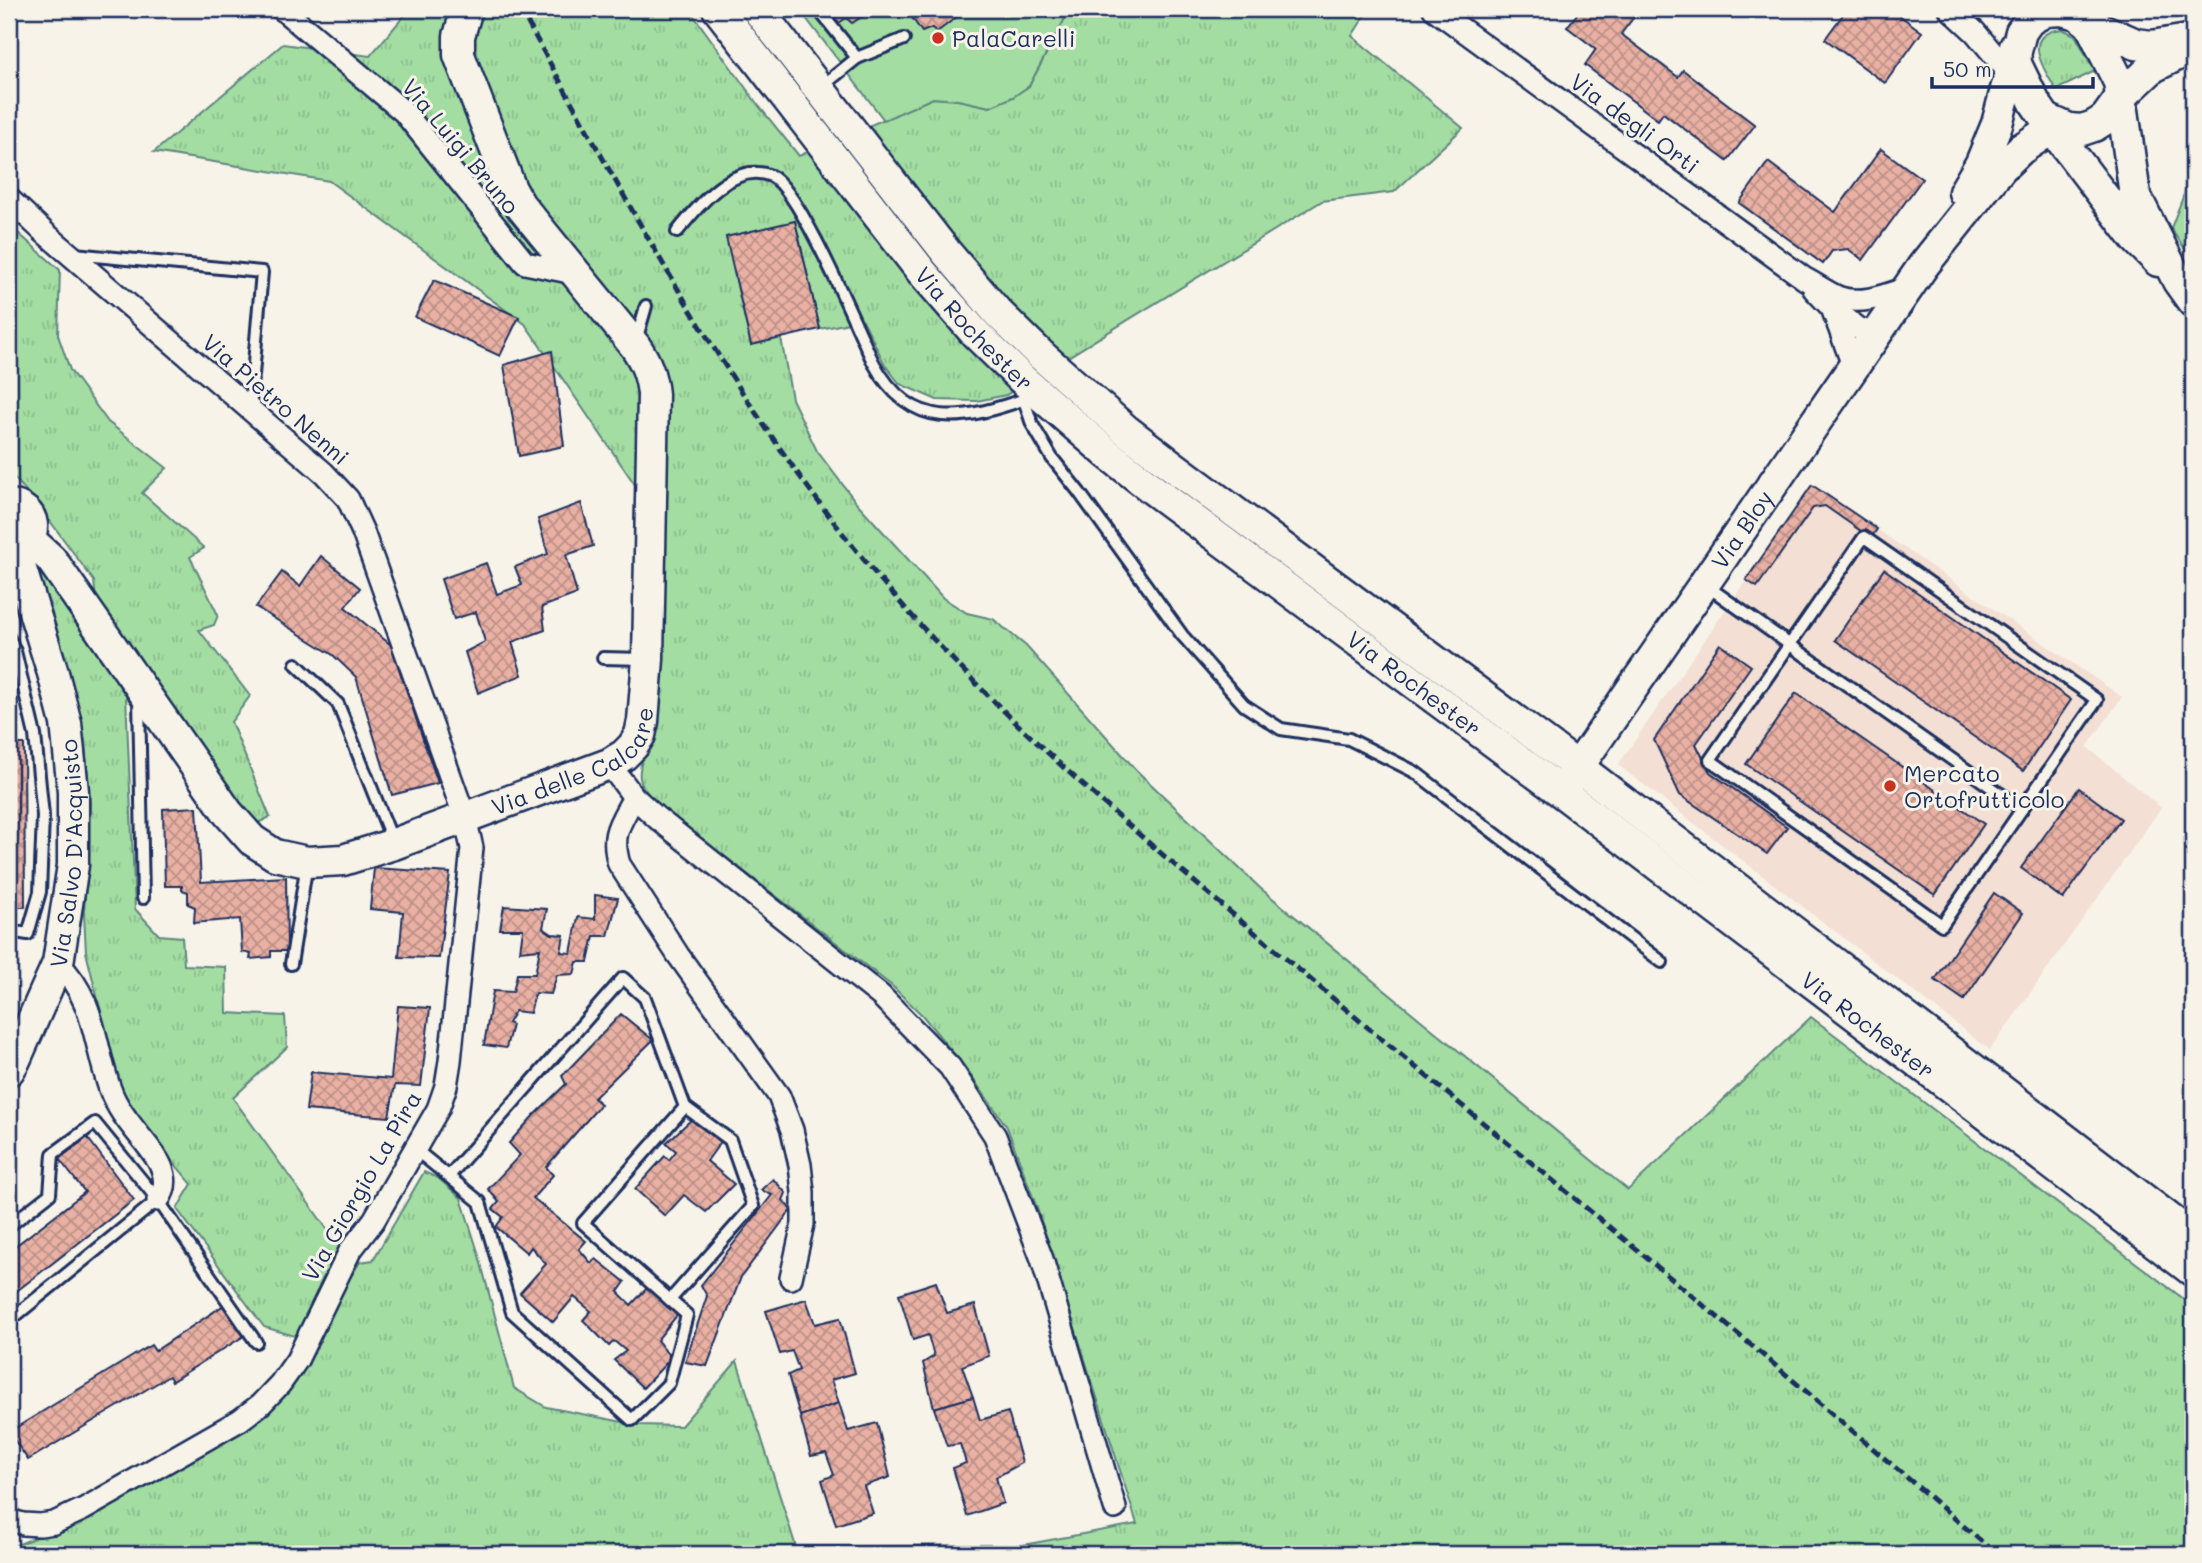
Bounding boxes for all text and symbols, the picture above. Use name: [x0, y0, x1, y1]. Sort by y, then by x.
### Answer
place label: PalaCarelli: [952, 23, 1076, 53]
marker: PalaCarelli: [930, 30, 946, 46]
scale bar: [1932, 46, 2094, 90]
text: 50 m: [1943, 55, 1992, 82]
street label: Via degli Orti: [1564, 66, 1706, 180]
street label: Via Luigi Bruno: [396, 72, 526, 220]
street label: Via Rochester: [909, 260, 1040, 397]
street label: Via Pietro Nenni: [196, 327, 356, 471]
street label: Via Bloy: [1704, 484, 1779, 575]
street label: Via Rochester: [1341, 623, 1487, 743]
street label: Via delle Calcare: [487, 706, 659, 821]
street label: Via Salvo D'Acquisto: [42, 738, 88, 970]
place label: Mercato Ortofrutticolo: [1904, 758, 2064, 814]
marker: Mercato Ortofrutticolo: [1882, 778, 1898, 794]
street label: Via Rochester: [1795, 964, 1941, 1085]
street label: Via Giorgio La Pira: [294, 1085, 428, 1287]

